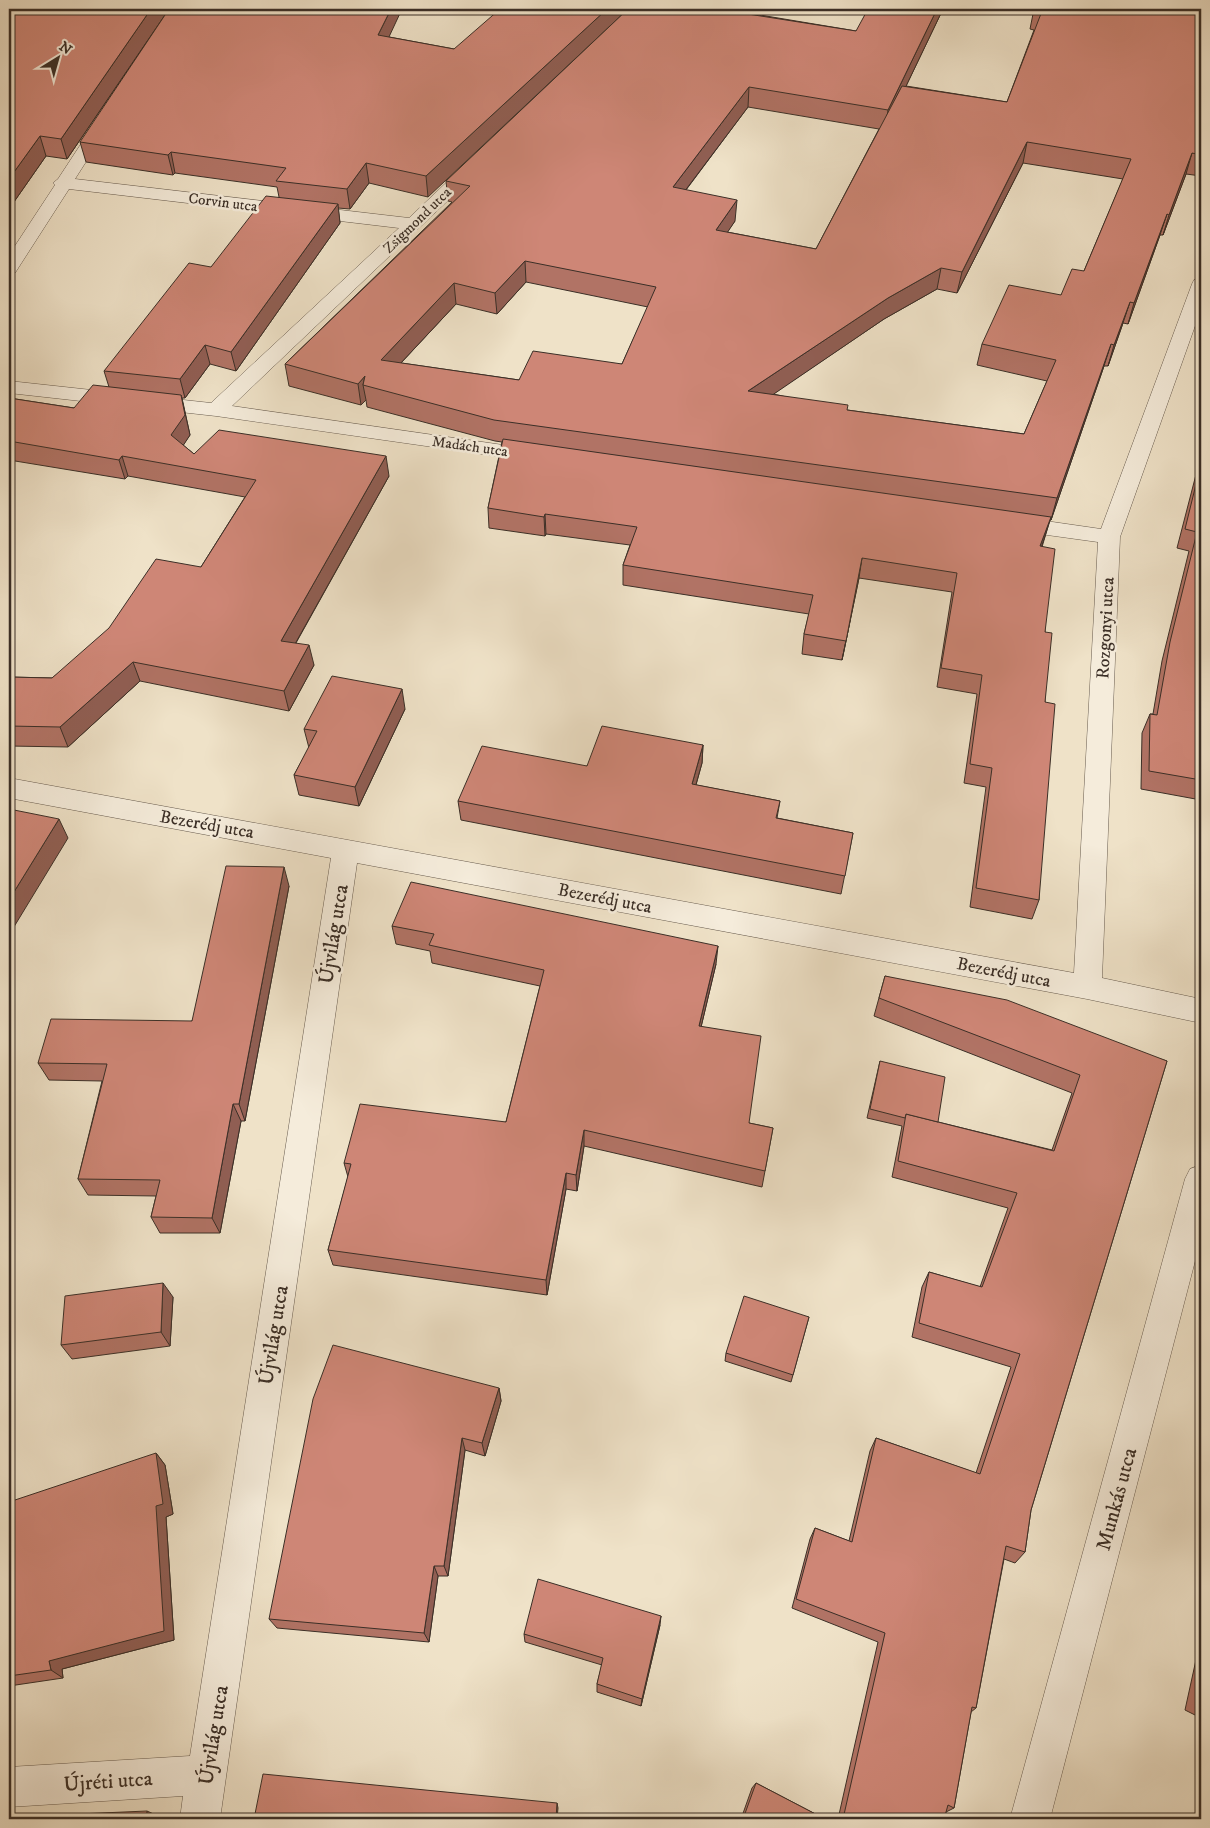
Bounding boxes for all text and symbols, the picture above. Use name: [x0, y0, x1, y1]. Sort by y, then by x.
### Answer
north arrow: [32, 32, 82, 82]
text: N: [55, 38, 76, 59]
street label: Zsigmond utca: [379, 183, 456, 258]
street label: Corvin utca: [187, 189, 259, 216]
street label: Madách utca: [431, 432, 510, 461]
street label: Rozgonyi utca: [1092, 576, 1120, 680]
street label: Bezerédj utca: [158, 806, 256, 844]
street label: Bezerédj utca: [556, 879, 654, 919]
street label: Újvilág utca: [311, 882, 355, 986]
street label: Bezerédj utca: [955, 953, 1053, 993]
street label: Újvilág utca: [251, 1283, 295, 1387]
street label: Munkás utca: [1091, 1445, 1143, 1554]
street label: Újvilág utca: [191, 1683, 235, 1787]
street label: Újréti utca: [63, 1764, 154, 1798]

